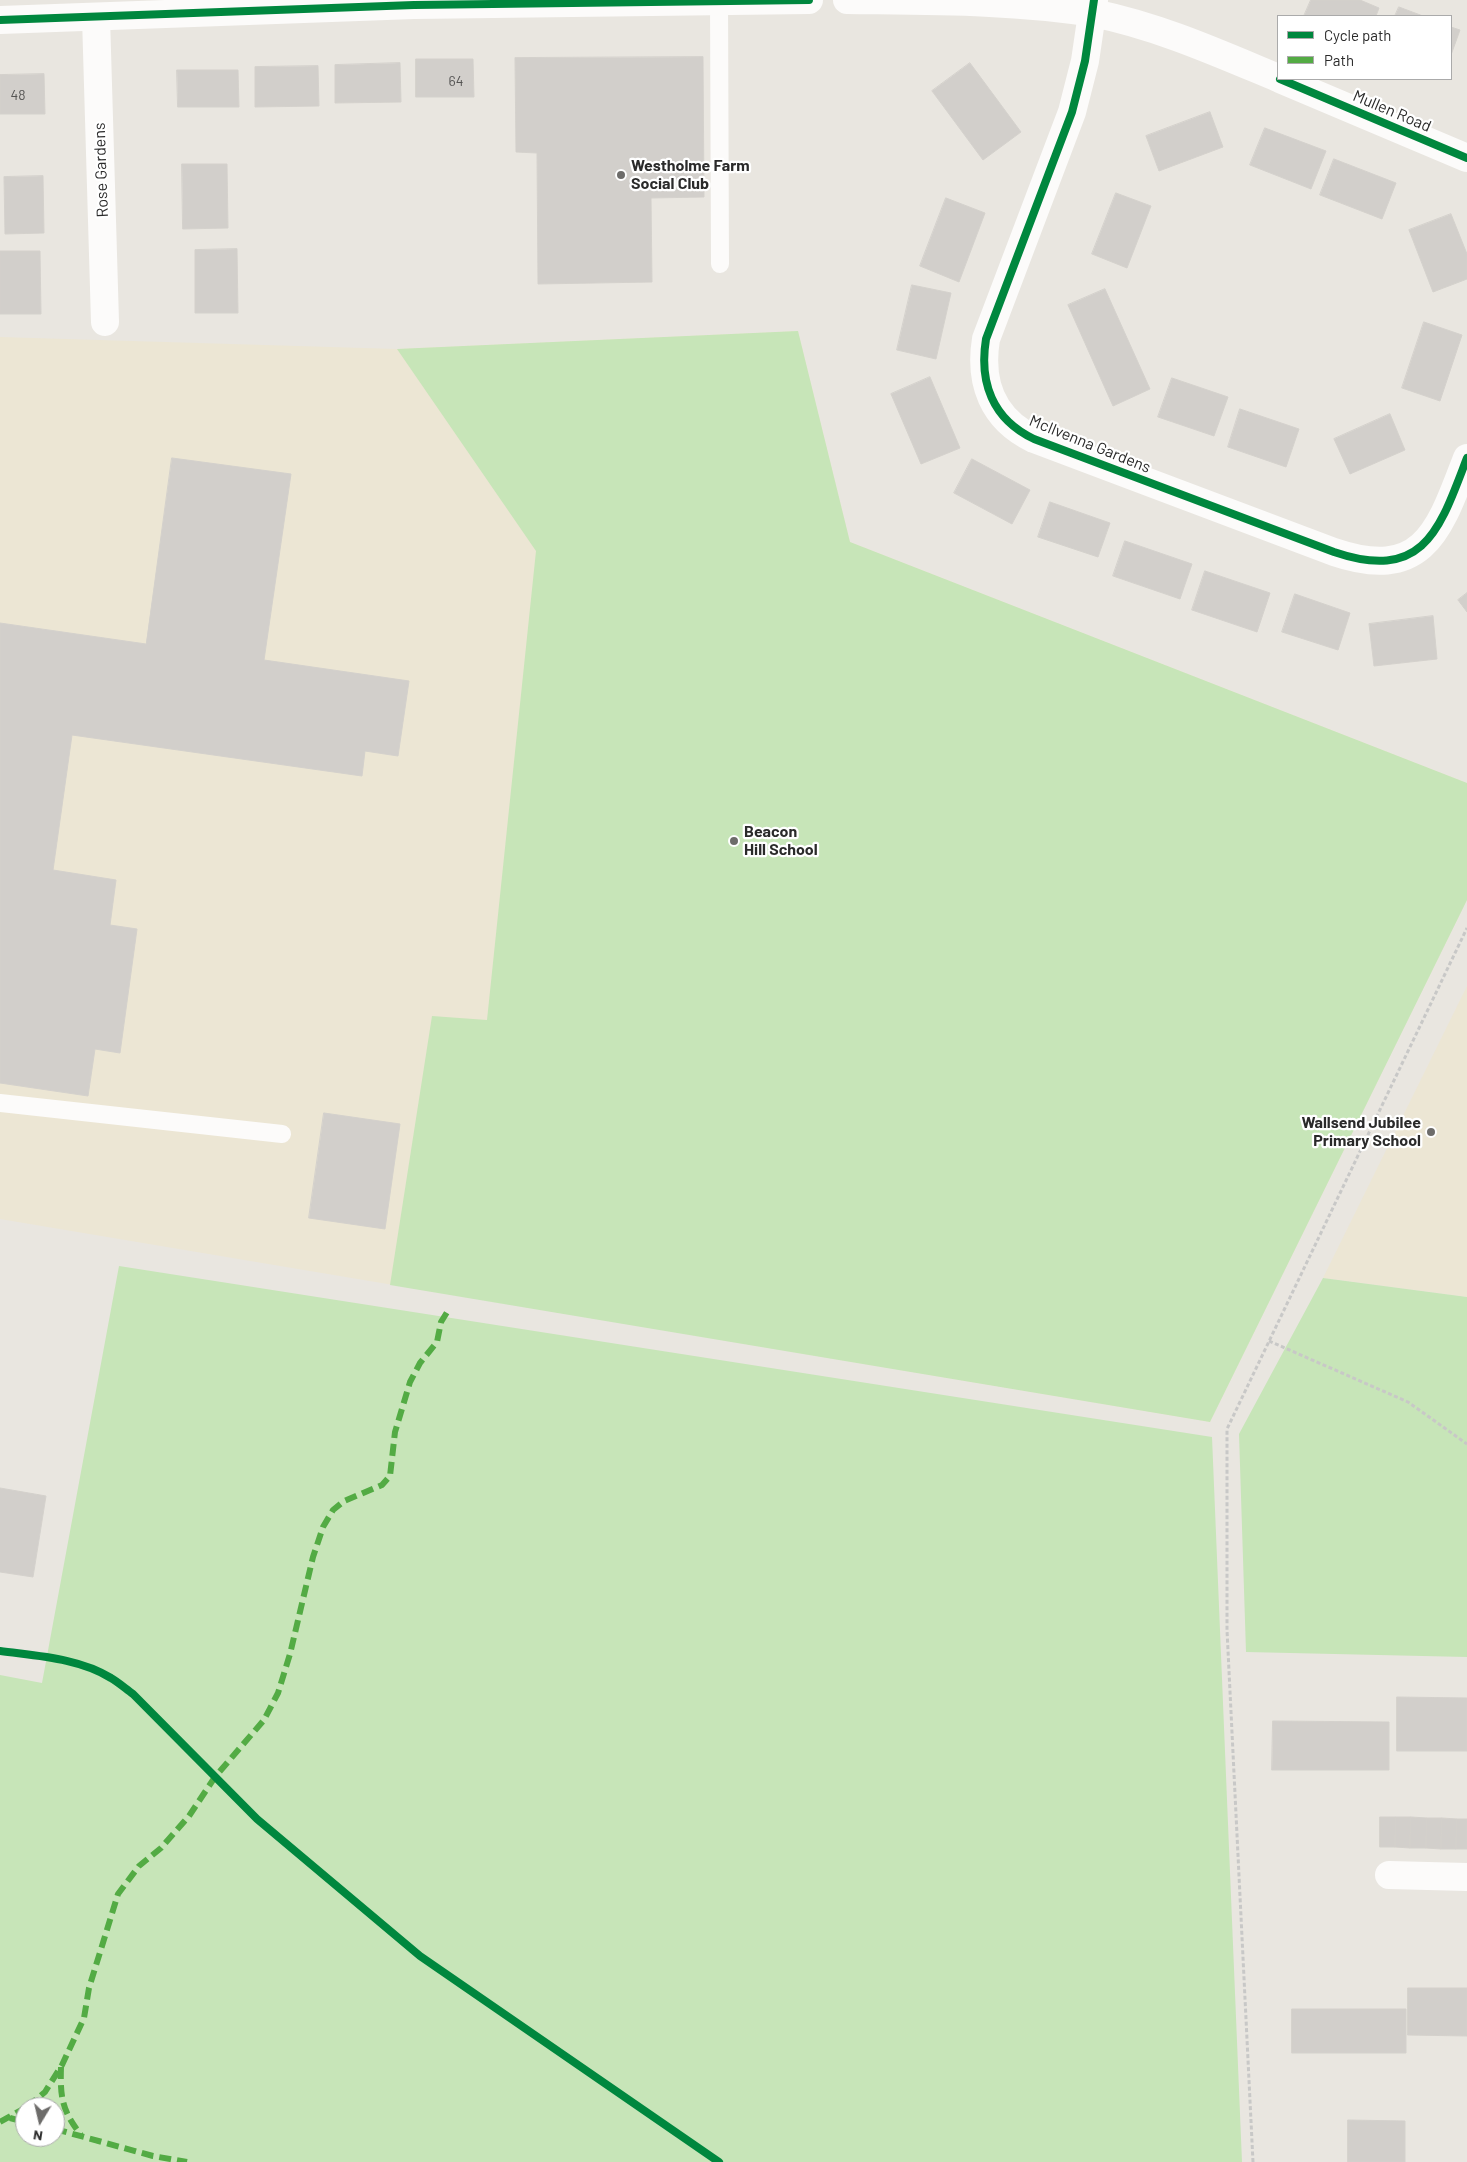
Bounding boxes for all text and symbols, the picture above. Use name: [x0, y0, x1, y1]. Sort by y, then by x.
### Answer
legend: [1277, 15, 1452, 80]
text: Cycle path: [1324, 26, 1391, 44]
text: Path: [1324, 51, 1354, 69]
house number: 64: [449, 73, 463, 89]
street label: Mullen Road: [1350, 86, 1434, 136]
house number: 48: [10, 87, 26, 103]
street label: Rose Gardens: [90, 122, 112, 218]
place label: Westholme Farm Social Club: [631, 156, 750, 194]
marker: Westholme Farm Social Club: [615, 169, 627, 181]
street label: McIlvenna Gardens: [1026, 411, 1154, 477]
place label: Beacon Hill School: [744, 822, 818, 860]
marker: Beacon Hill School: [728, 835, 740, 847]
place label: Wallsend Jubilee Primary School: [1301, 1113, 1421, 1151]
marker: Wallsend Jubilee Primary School: [1425, 1126, 1437, 1138]
north arrow: [15, 2097, 65, 2147]
text: N: [32, 2127, 44, 2145]

